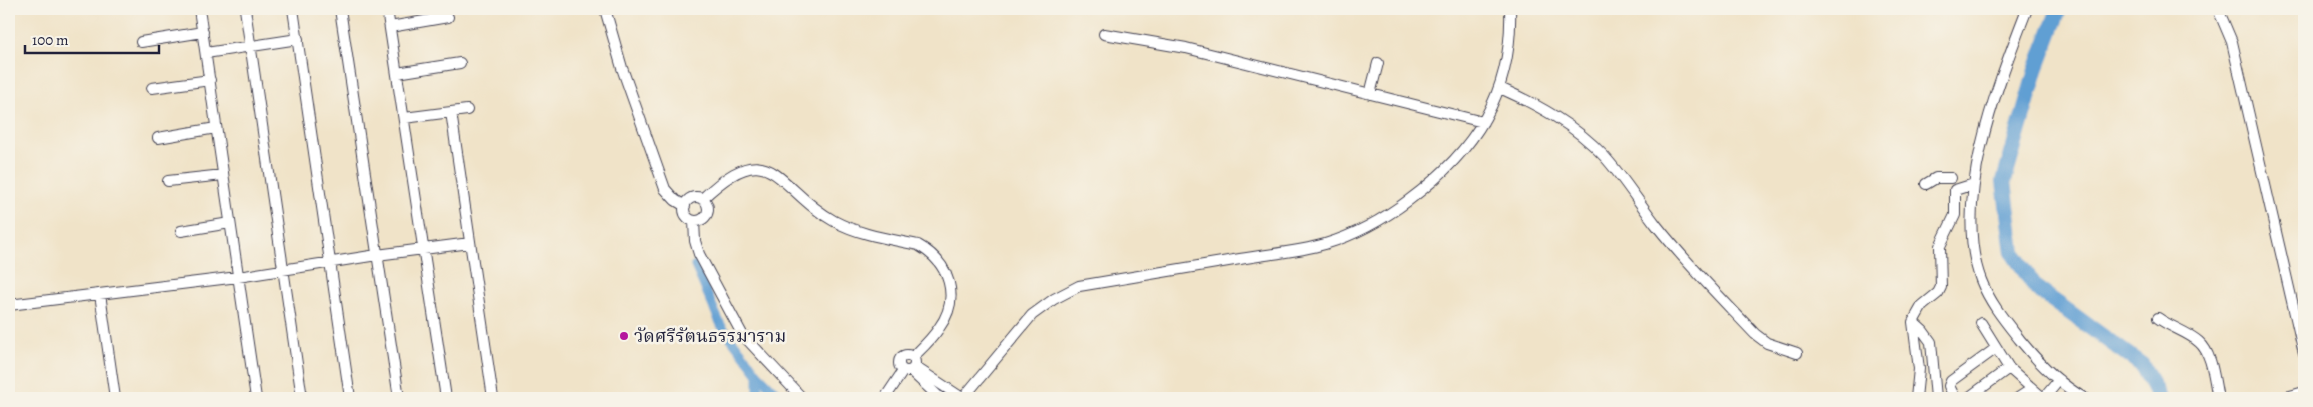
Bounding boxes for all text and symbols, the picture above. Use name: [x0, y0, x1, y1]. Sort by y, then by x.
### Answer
scale bar: [25, 22, 159, 54]
text: 100 m: [32, 30, 69, 50]
place label: วัดศรีรัตนธรรมาราม: [634, 324, 786, 348]
marker: วัดศรีรัตนธรรมาราม: [618, 330, 630, 342]

